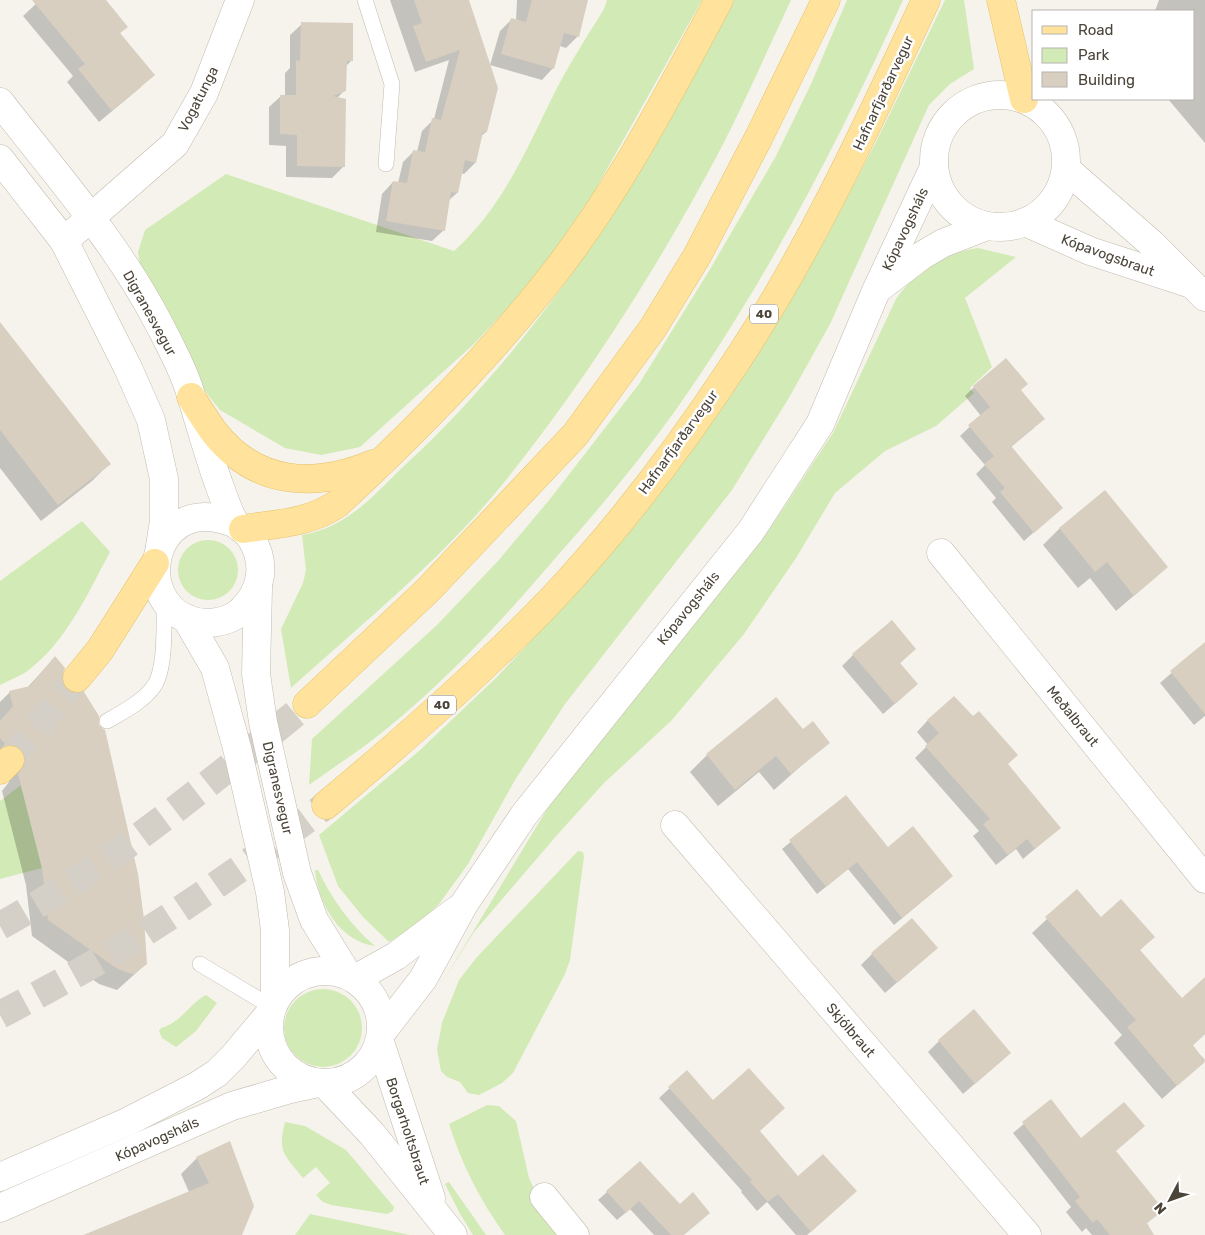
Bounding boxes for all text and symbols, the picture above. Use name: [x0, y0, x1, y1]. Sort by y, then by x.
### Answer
legend: [1032, 10, 1195, 100]
text: Road: [1078, 21, 1114, 39]
street label: Hafnarfjarðarvegur: [849, 33, 918, 153]
text: Park: [1078, 46, 1109, 64]
street label: Vogatunga: [175, 64, 222, 135]
text: Building: [1078, 71, 1135, 89]
street label: Kópavogsháls: [879, 185, 932, 273]
street label: Kópavogsbraut: [1059, 231, 1157, 280]
street label: Digranesvegur: [119, 268, 180, 359]
road number: 40: [750, 304, 778, 324]
street label: Hafnarfjarðarvegur: [635, 386, 722, 498]
street label: Kópavogsháls: [654, 568, 723, 649]
street label: Meðalbraut: [1043, 683, 1103, 751]
road number: 40: [428, 696, 456, 714]
street label: Digranesvegur: [259, 740, 297, 837]
street label: Skjólbraut: [823, 1000, 879, 1061]
street label: Borgarholtsbraut: [382, 1075, 433, 1187]
street label: Kópavogsháls: [113, 1113, 202, 1165]
north arrow: [1145, 1175, 1195, 1225]
text: N: [1151, 1199, 1170, 1218]

